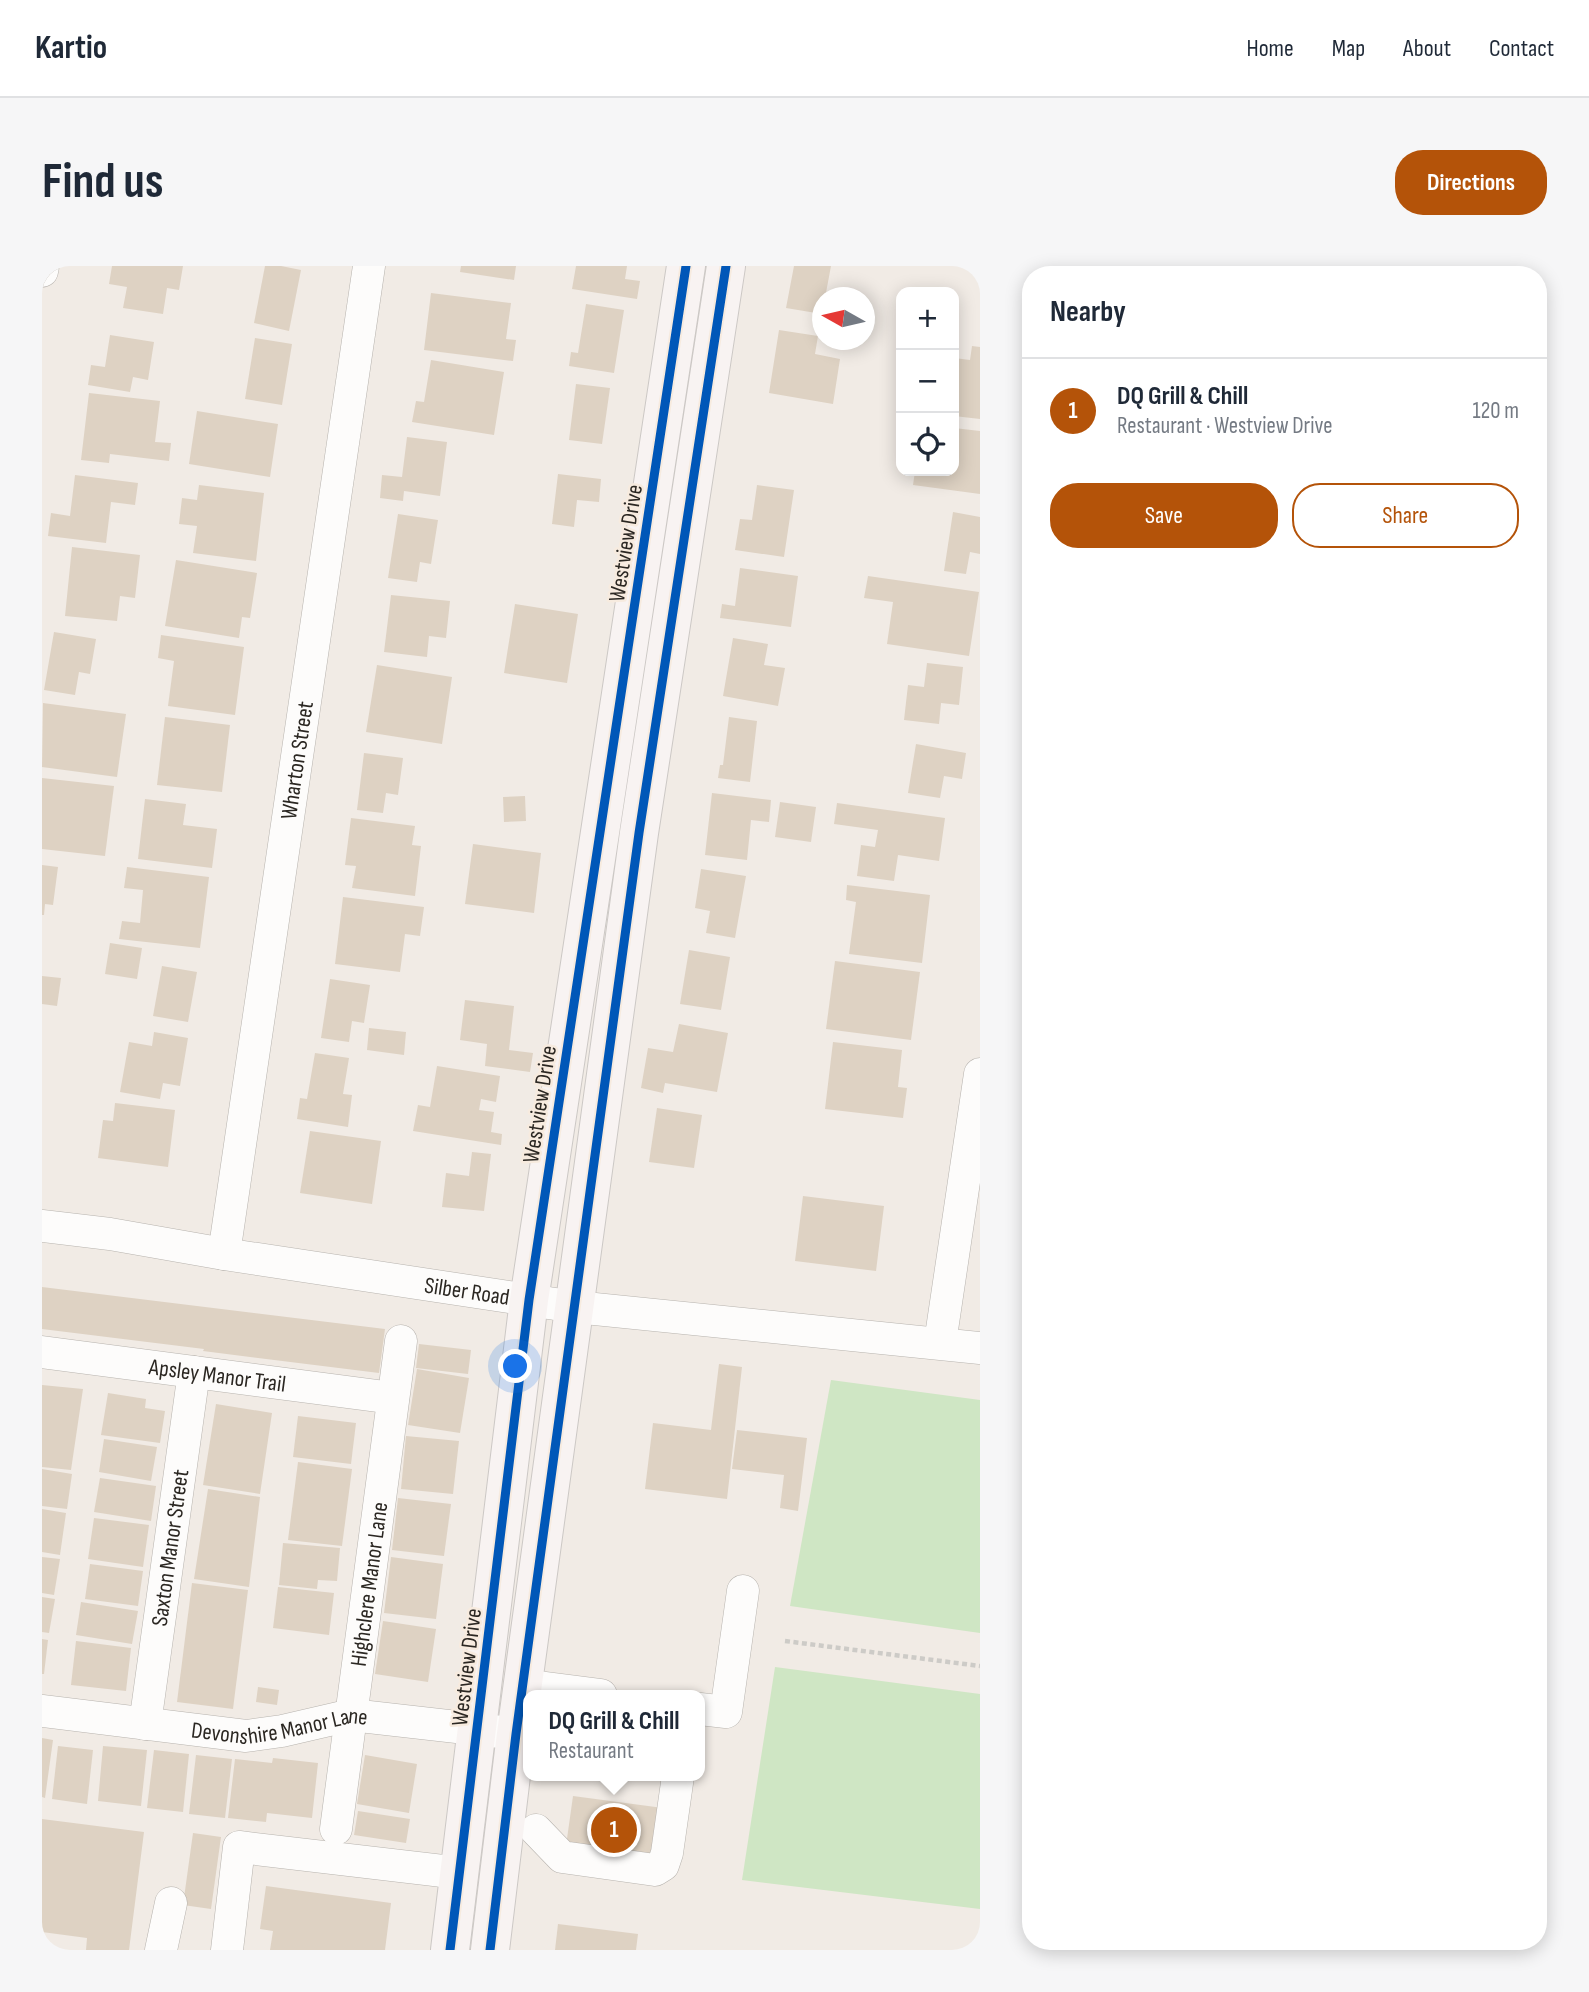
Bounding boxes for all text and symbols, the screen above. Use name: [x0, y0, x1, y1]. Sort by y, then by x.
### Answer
text: Kartio: [35, 28, 107, 68]
text: Home: [1246, 34, 1294, 63]
text: Map: [1332, 34, 1365, 63]
text: About: [1403, 34, 1451, 63]
text: Contact: [1489, 34, 1554, 63]
button: Directions: [1395, 150, 1547, 215]
text: Find us: [42, 153, 164, 212]
north arrow: [812, 287, 875, 350]
map controls: [896, 287, 959, 476]
button: +: [896, 287, 959, 350]
text: Nearby: [1050, 294, 1126, 330]
button: −: [896, 350, 959, 413]
text: DQ Grill & Chill: [1117, 381, 1248, 412]
text: 1: [1068, 397, 1078, 425]
text: 120 m: [1473, 397, 1519, 425]
text: Restaurant · Westview Drive: [1117, 412, 1332, 440]
button: locate: [896, 413, 959, 476]
street label: Westview Drive: [603, 483, 649, 604]
button: Save: [1050, 483, 1278, 548]
button: Share: [1292, 483, 1519, 548]
street label: Wharton Street: [275, 699, 320, 821]
street label: Westview Drive: [517, 1044, 563, 1165]
street label: Silber Road: [422, 1271, 511, 1312]
your location: [498, 1349, 532, 1383]
street label: Apsley Manor Trail: [146, 1353, 287, 1399]
street label: Saxton Manor Street: [146, 1468, 195, 1628]
street label: Highclere Manor Lane: [345, 1500, 394, 1668]
street label: Westview Drive: [446, 1607, 488, 1728]
popup: [523, 1690, 705, 1781]
street label: Devonshire Manor Lane: [190, 1702, 369, 1751]
text: DQ Grill & Chill: [548, 1706, 680, 1737]
text: Restaurant: [548, 1737, 634, 1765]
pin: 1: [591, 1804, 637, 1856]

